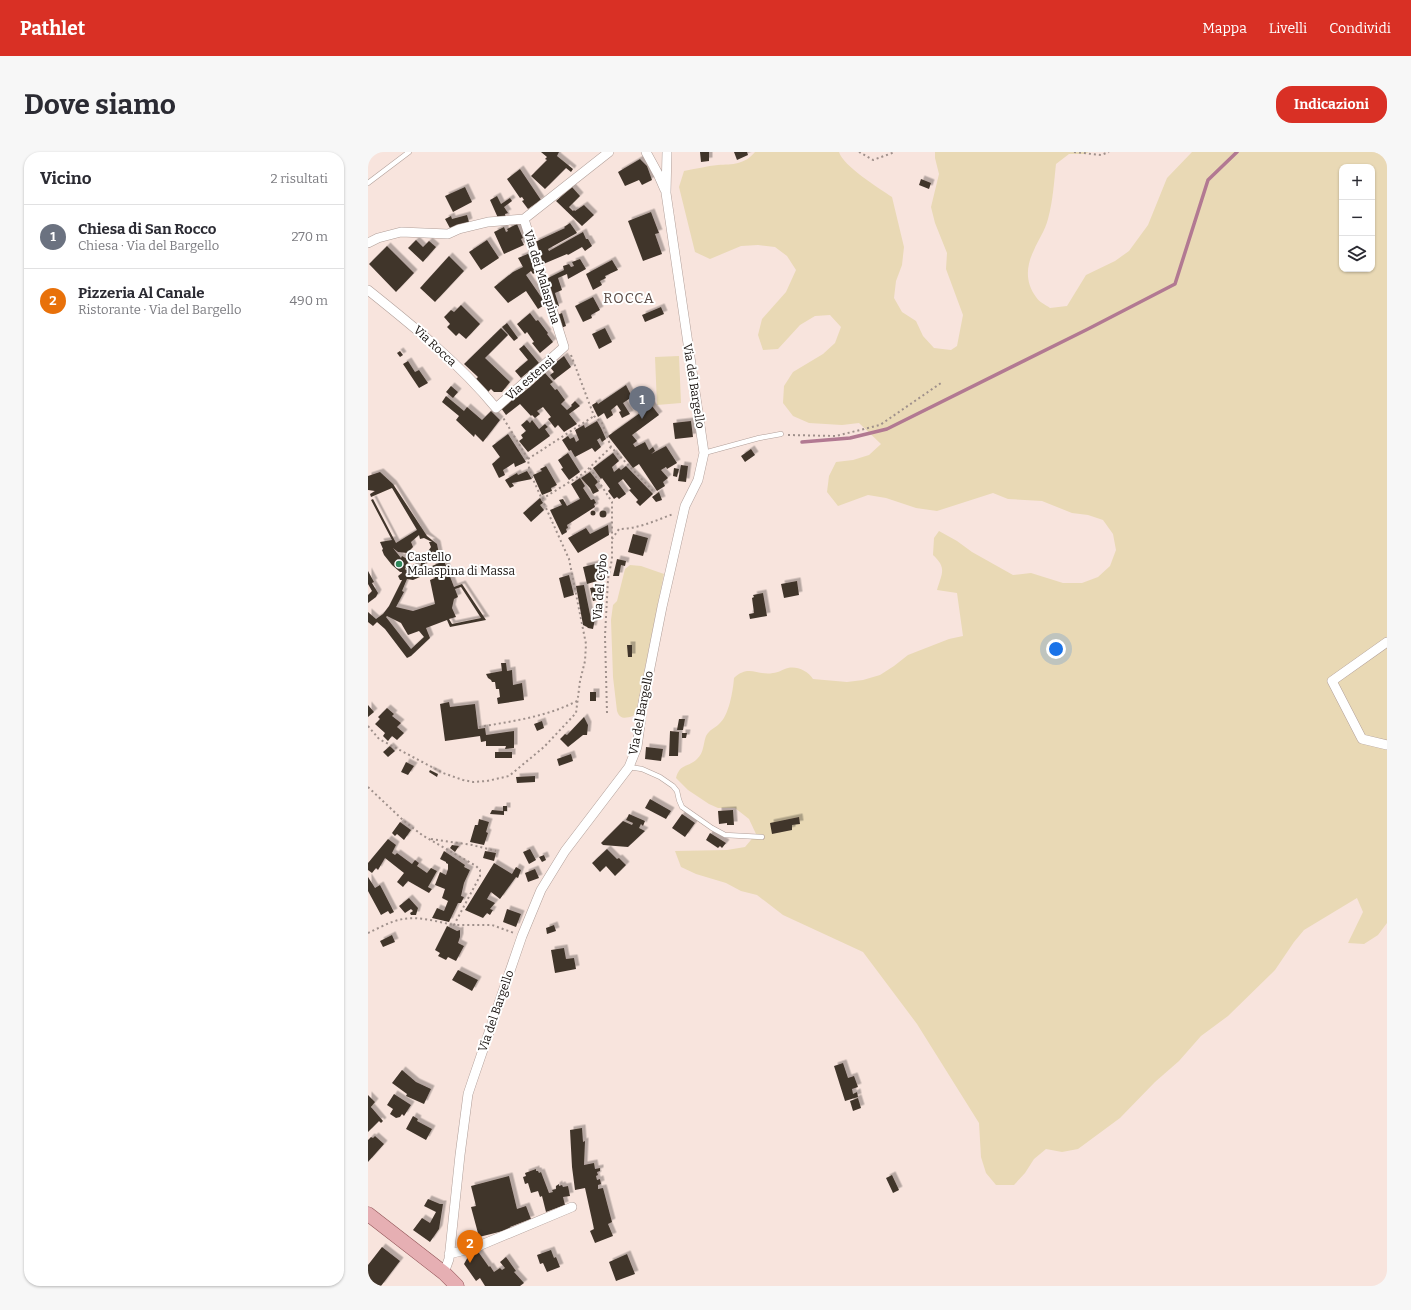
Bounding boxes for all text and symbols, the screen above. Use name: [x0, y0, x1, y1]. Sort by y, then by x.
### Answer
text: Pathlet: [20, 17, 85, 40]
text: Mappa: [1203, 20, 1247, 37]
text: Livelli: [1269, 20, 1307, 37]
text: Condividi: [1329, 20, 1391, 37]
button: Indicazioni: [1276, 86, 1387, 123]
text: Dove siamo: [24, 88, 176, 121]
map controls: [1339, 164, 1375, 272]
button: +: [1339, 164, 1375, 200]
text: Vicino: [40, 168, 92, 189]
text: 2 risultati: [271, 171, 328, 186]
button: −: [1339, 200, 1375, 236]
text: Chiesa di San Rocco: [78, 220, 216, 238]
street label: Via dei Malaspina: [521, 228, 563, 326]
text: 1: [50, 229, 56, 244]
text: 270 m: [291, 229, 328, 244]
button: layers: [1339, 236, 1375, 272]
text: Chiesa · Via del Bargello: [78, 238, 219, 253]
text: Pizzeria Al Canale: [78, 284, 205, 302]
district label: ROCCA: [603, 290, 655, 307]
text: 2: [49, 293, 57, 308]
text: 490 m: [289, 293, 328, 308]
text: Ristorante · Via del Bargello: [78, 302, 242, 317]
street label: Via Rocca: [411, 323, 460, 370]
street label: Via del Bargello: [680, 343, 708, 430]
street label: Via estensi: [503, 353, 558, 403]
pin: 1: [629, 386, 655, 419]
place label: Castello Malaspina di Massa: [407, 550, 516, 578]
street label: Via del Cybo: [590, 553, 610, 621]
marker: Castello Malaspina di Massa: [394, 559, 404, 569]
your location: [1046, 639, 1066, 659]
street label: Via del Bargello: [626, 670, 656, 756]
street label: Via del Bargello: [475, 968, 517, 1054]
pin: 2: [457, 1230, 483, 1263]

